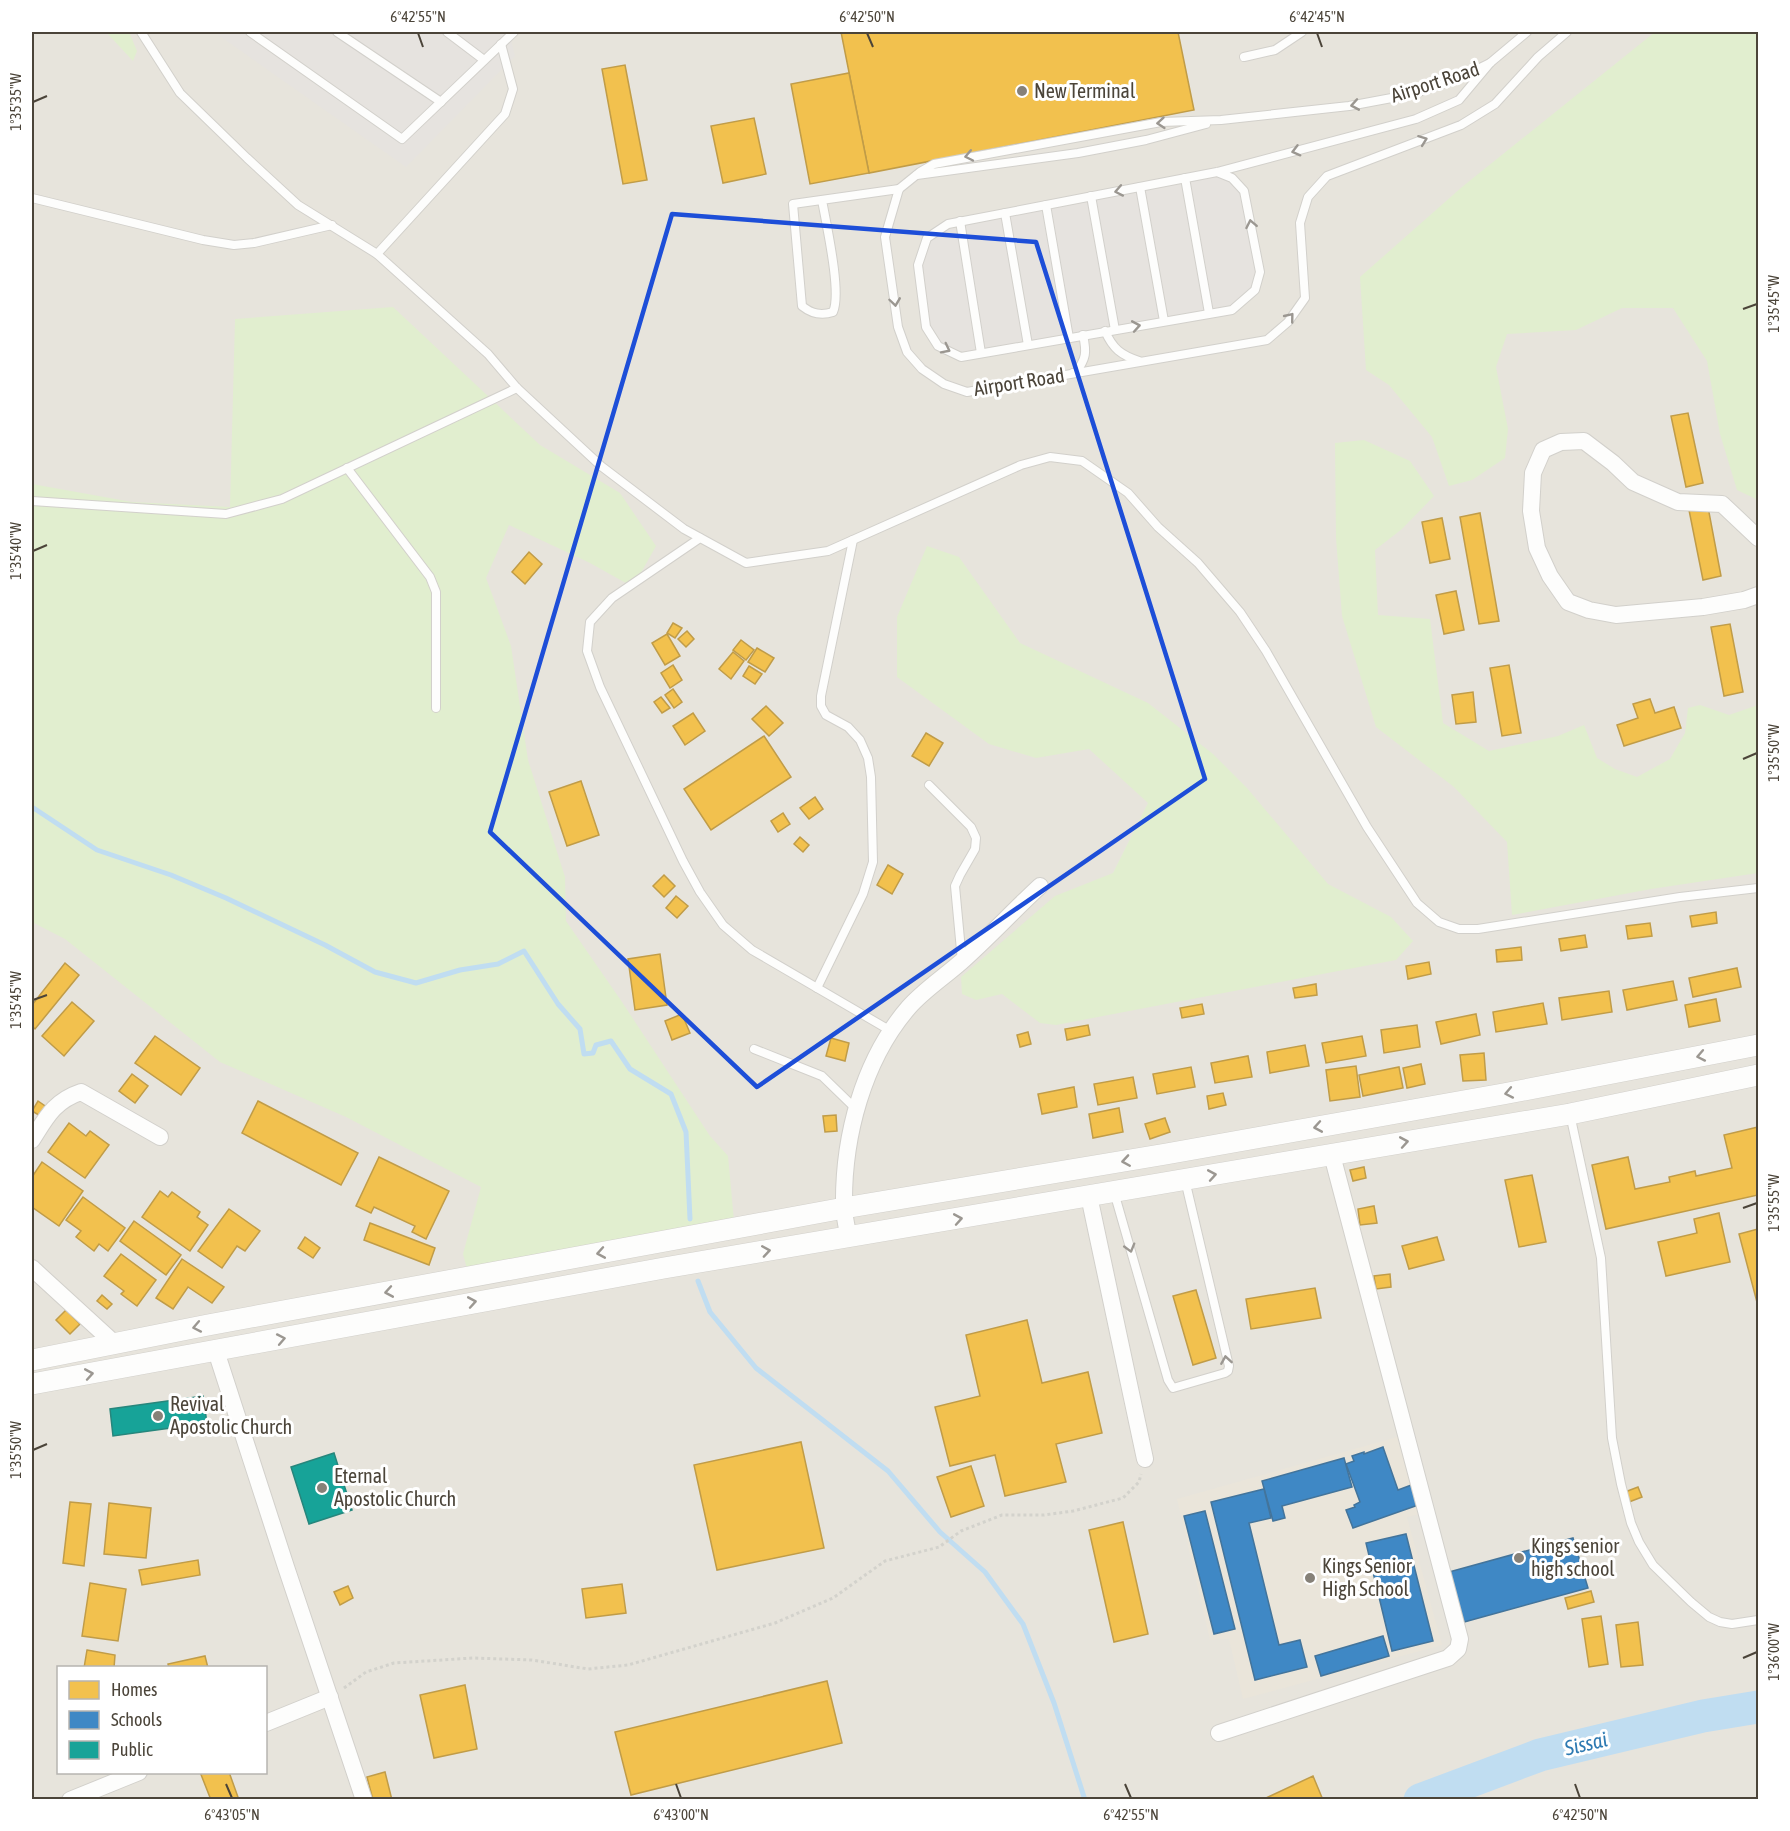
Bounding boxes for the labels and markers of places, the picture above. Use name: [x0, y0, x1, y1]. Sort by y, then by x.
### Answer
place label: New Terminal: [1034, 79, 1136, 102]
marker: New Terminal: [1015, 84, 1029, 98]
place label: Revival Apostolic Church: [170, 1392, 292, 1438]
marker: Revival Apostolic Church: [151, 1409, 165, 1423]
place label: Eternal Apostolic Church: [334, 1464, 456, 1510]
marker: Eternal Apostolic Church: [315, 1481, 329, 1495]
place label: Kings senior high school: [1531, 1534, 1620, 1580]
marker: Kings senior high school: [1512, 1551, 1526, 1565]
place label: Kings Senior High School: [1322, 1554, 1413, 1600]
marker: Kings Senior High School: [1303, 1571, 1317, 1585]

